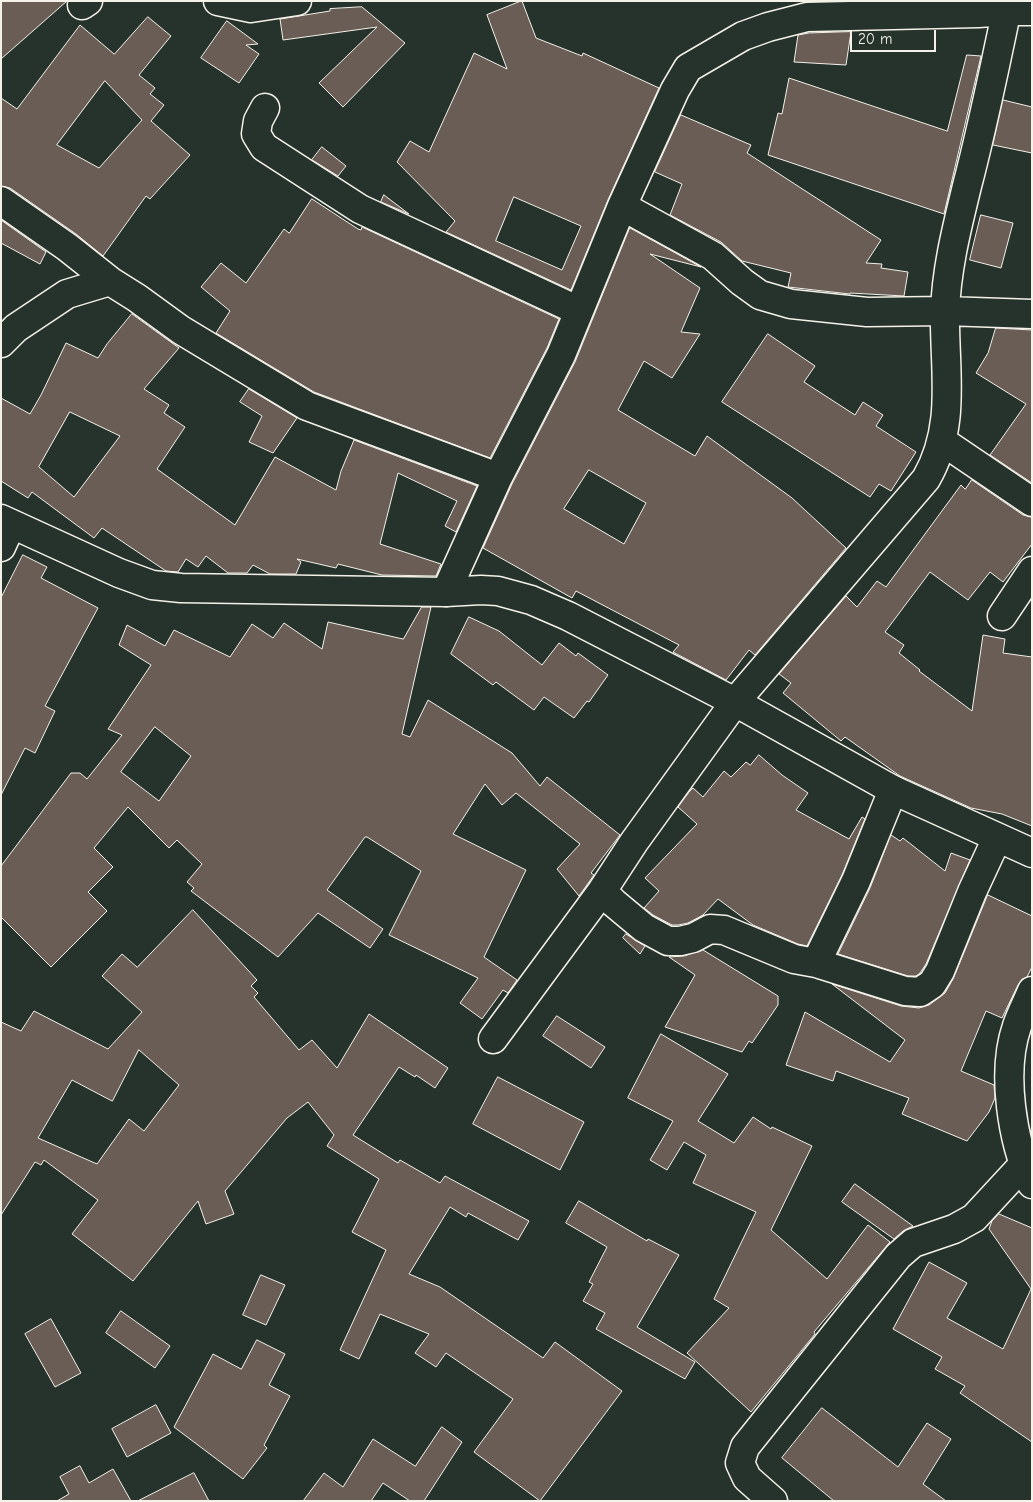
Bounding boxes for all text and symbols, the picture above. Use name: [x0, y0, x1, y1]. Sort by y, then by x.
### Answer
scale bar: [853, 20, 939, 52]
text: 20 m: [858, 30, 892, 48]

